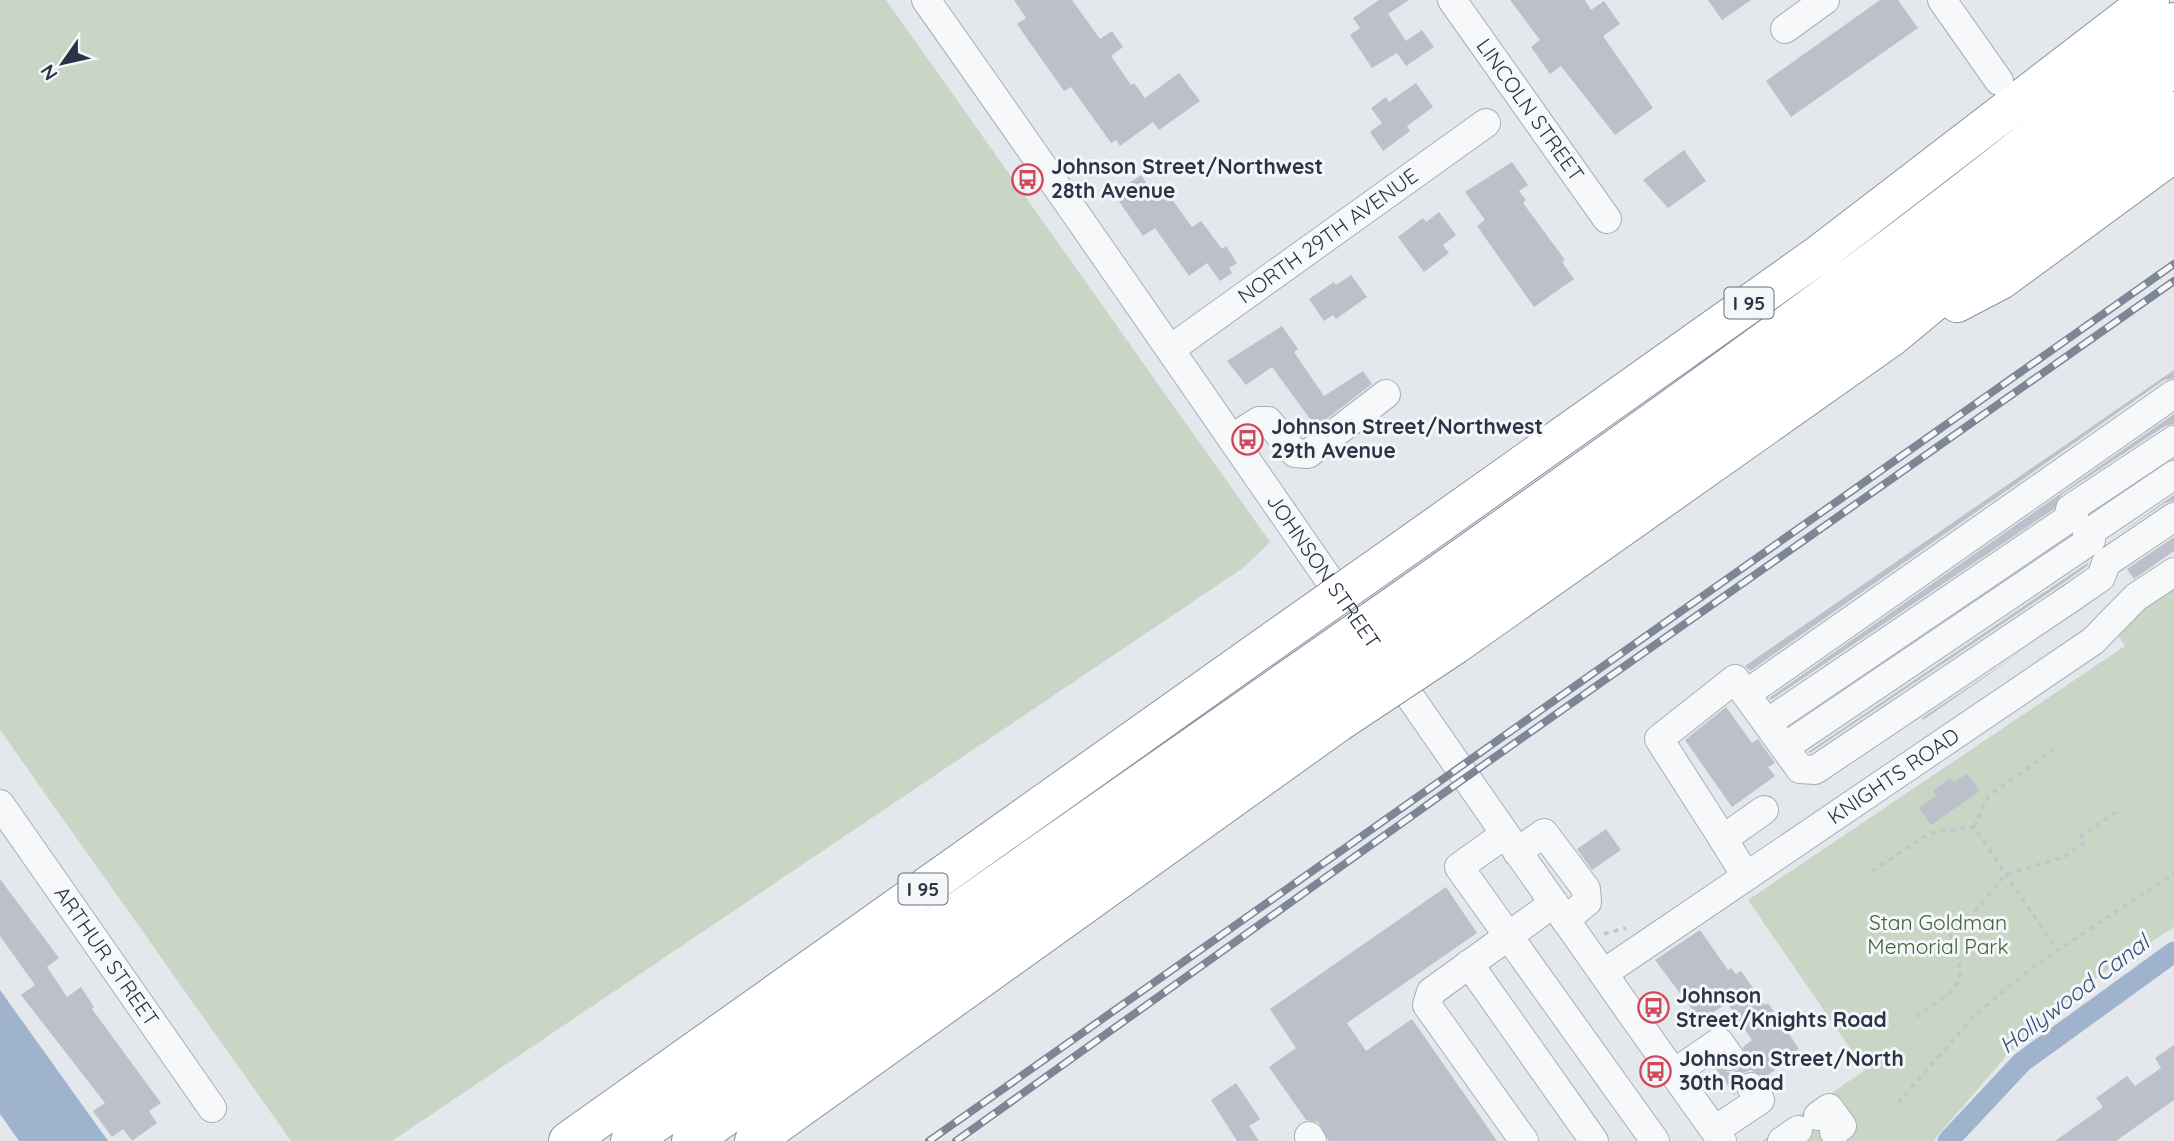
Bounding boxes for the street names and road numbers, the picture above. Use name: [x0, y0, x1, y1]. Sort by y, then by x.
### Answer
street label: LINCOLN STREET: [1471, 33, 1590, 186]
street label: NORTH 29TH AVENUE: [1232, 162, 1423, 309]
road number: I 95: [1724, 288, 1774, 318]
street label: JOHNSON STREET: [1262, 488, 1387, 653]
street label: KNIGHTS ROAD: [1822, 722, 1964, 829]
road number: I 95: [898, 874, 948, 904]
street label: ARTHUR STREET: [49, 881, 165, 1031]

